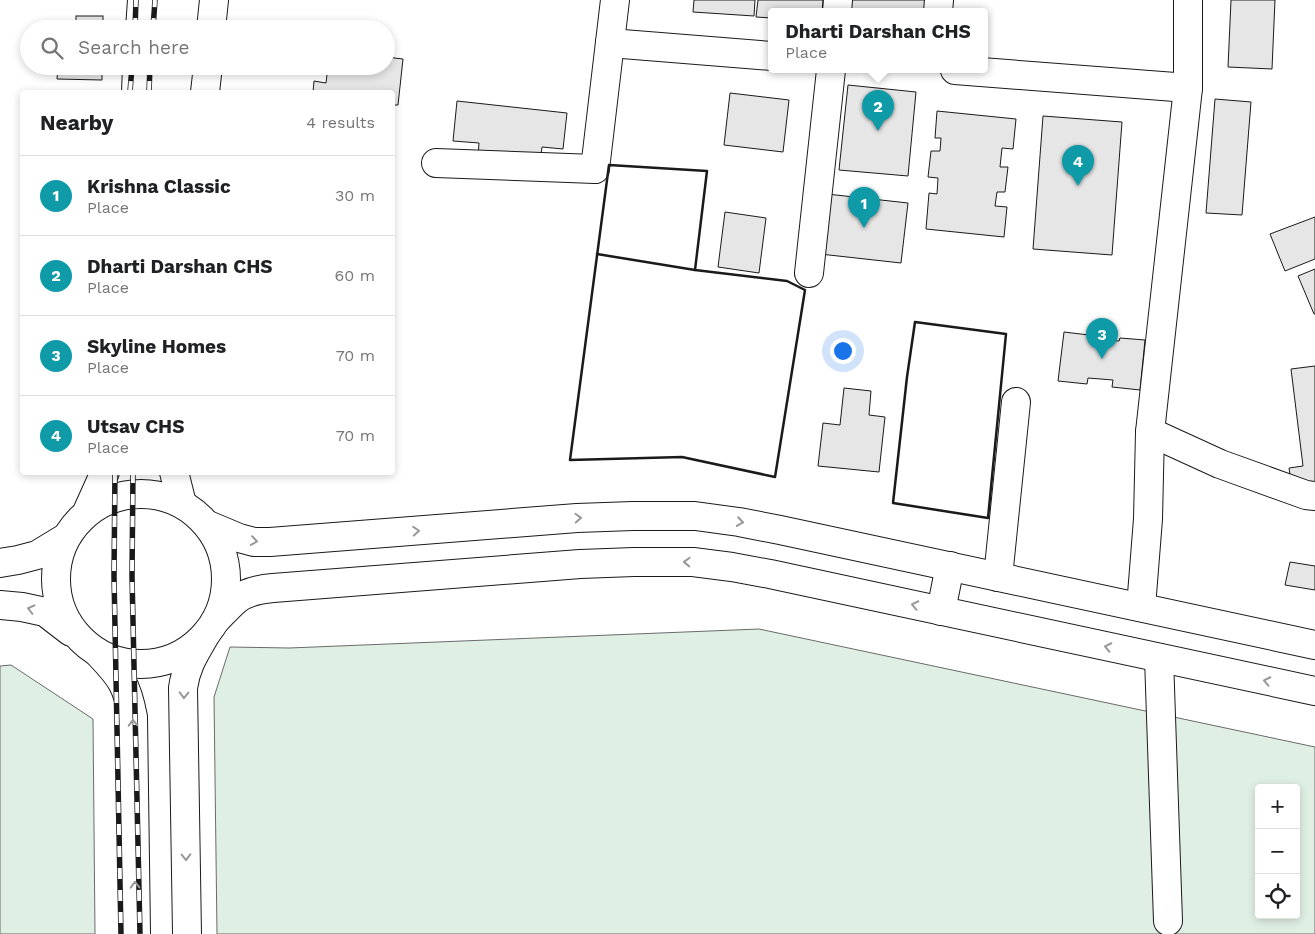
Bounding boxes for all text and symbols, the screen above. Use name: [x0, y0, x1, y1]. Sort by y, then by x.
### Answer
popup: [768, 8, 988, 73]
search box: [20, 20, 395, 75]
text: Dharti Darshan CHS: [785, 20, 971, 43]
icon: search: [38, 34, 66, 62]
text: Search here: [78, 36, 189, 59]
text: Place: [785, 43, 827, 62]
pin: 2: [862, 90, 894, 131]
text: Nearby: [40, 110, 113, 135]
text: 4 results: [306, 113, 375, 132]
pin: 4: [1062, 145, 1094, 186]
text: Krishna Classic: [87, 175, 231, 198]
text: 1: [53, 186, 59, 205]
text: 30 m: [335, 186, 375, 205]
pin: 1: [848, 187, 880, 228]
text: Place: [87, 198, 129, 217]
text: Dharti Darshan CHS: [87, 255, 273, 278]
text: 2: [51, 266, 61, 285]
text: 60 m: [335, 266, 375, 285]
text: Place: [87, 278, 129, 297]
pin: 3: [1086, 318, 1118, 359]
text: Skyline Homes: [87, 335, 226, 358]
your location: [830, 338, 856, 364]
text: 3: [51, 346, 61, 365]
text: 70 m: [336, 346, 375, 365]
text: Place: [87, 358, 129, 377]
text: Utsav CHS: [87, 415, 184, 438]
text: 4: [51, 426, 61, 445]
text: 70 m: [336, 426, 375, 445]
text: Place: [87, 438, 129, 457]
one-way arrow: [574, 513, 582, 524]
one-way arrow: [735, 517, 744, 527]
one-way arrow: [412, 525, 420, 536]
one-way arrow: [250, 535, 258, 546]
one-way arrow: [683, 557, 691, 568]
one-way arrow: [911, 601, 920, 611]
one-way arrow: [26, 604, 35, 615]
one-way arrow: [1104, 642, 1113, 653]
one-way arrow: [1263, 676, 1272, 687]
one-way arrow: [178, 691, 189, 699]
one-way arrow: [127, 719, 138, 727]
map controls: [1255, 784, 1300, 919]
button: +: [1255, 784, 1300, 829]
button: −: [1255, 829, 1300, 874]
one-way arrow: [181, 854, 191, 861]
button: locate: [1255, 874, 1300, 919]
one-way arrow: [130, 881, 141, 889]

